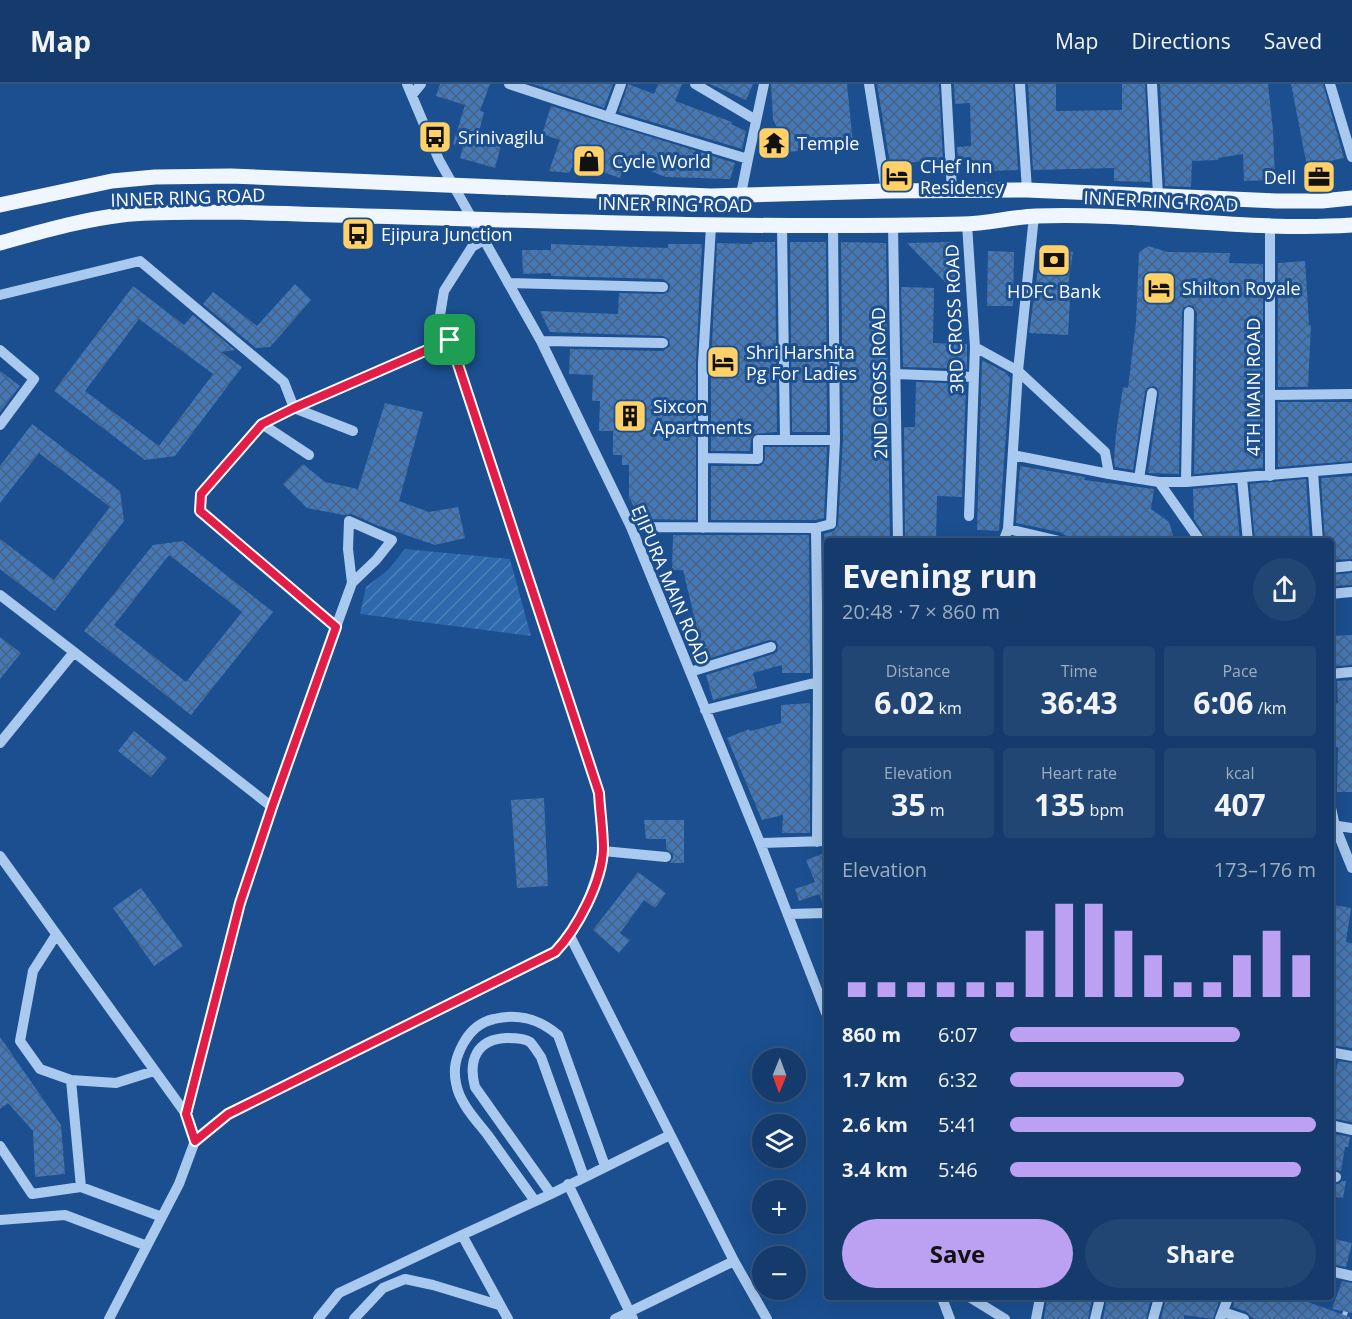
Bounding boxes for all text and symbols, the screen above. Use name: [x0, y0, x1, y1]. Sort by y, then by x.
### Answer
text: Map: [30, 22, 91, 60]
text: Map: [1055, 27, 1098, 55]
text: Directions: [1131, 27, 1231, 55]
text: Saved: [1264, 27, 1322, 55]
bus stop icon: Srinivagilu: [417, 119, 453, 155]
place label: Srinivagilu: [458, 125, 544, 149]
temple icon: Temple: [756, 125, 792, 161]
place label: Temple: [797, 131, 859, 155]
shop icon: Cycle World: [571, 143, 607, 179]
place label: Cycle World: [612, 149, 711, 173]
place label: CHef Inn Residency: [920, 154, 1005, 199]
hotel icon: CHef Inn Residency: [879, 158, 915, 194]
office icon: Dell: [1301, 159, 1337, 195]
place label: Dell: [1264, 165, 1296, 189]
street label: INNER RING ROAD: [110, 182, 266, 212]
street label: INNER RING ROAD: [1083, 185, 1239, 217]
street label: INNER RING ROAD: [597, 191, 753, 217]
bus stop icon: Ejipura Junction: [340, 216, 376, 252]
place label: Ejipura Junction: [381, 222, 513, 246]
bank icon: HDFC Bank: [1036, 242, 1072, 278]
street label: 3RD CROSS ROAD: [939, 244, 969, 394]
hotel icon: Shilton Royale: [1141, 270, 1177, 306]
place label: Shilton Royale: [1182, 276, 1301, 300]
place label: HDFC Bank: [1007, 279, 1101, 303]
street label: 2ND CROSS ROAD: [866, 307, 892, 459]
pin: [424, 314, 475, 365]
street label: 4TH MAIN ROAD: [1241, 318, 1265, 456]
icon: arrive: [433, 323, 466, 356]
place label: Shri Harshita Pg For Ladies: [746, 340, 857, 385]
hotel icon: Shri Harshita Pg For Ladies: [705, 344, 741, 380]
place label: Sixcon Apartments: [653, 394, 752, 439]
building icon: Sixcon Apartments: [612, 398, 648, 434]
street label: EJIPURA MAIN ROAD: [626, 501, 716, 669]
text: Evening run: [842, 553, 1038, 598]
button: share: [1253, 558, 1316, 621]
text: 20:48 · 7 × 860 m: [842, 598, 1000, 625]
text: Distance: [886, 660, 950, 682]
text: Time: [1061, 660, 1097, 682]
text: Pace: [1222, 660, 1258, 682]
text: 6.02: [874, 682, 934, 723]
text: 36:43: [1040, 682, 1118, 723]
text: 6:06: [1193, 682, 1253, 723]
text: km: [934, 697, 962, 719]
text: /km: [1253, 697, 1287, 719]
text: Elevation: [884, 762, 952, 784]
text: Heart rate: [1041, 762, 1117, 784]
text: kcal: [1226, 762, 1255, 784]
text: 35: [891, 784, 926, 825]
text: 135: [1034, 784, 1085, 825]
text: 407: [1214, 784, 1266, 825]
text: m: [926, 799, 945, 821]
text: bpm: [1085, 799, 1124, 821]
text: Elevation: [842, 856, 927, 883]
text: 173–176 m: [1214, 856, 1316, 883]
text: 860 m: [842, 1021, 901, 1048]
text: 6:07: [938, 1021, 978, 1048]
north arrow: [752, 1048, 806, 1102]
map controls: [752, 1048, 806, 1300]
text: 1.7 km: [842, 1066, 908, 1093]
text: 6:32: [938, 1066, 978, 1093]
text: 2.6 km: [842, 1111, 908, 1138]
text: 5:41: [938, 1111, 978, 1138]
button: layers: [752, 1114, 806, 1168]
text: 3.4 km: [842, 1156, 908, 1183]
text: 5:46: [938, 1156, 978, 1183]
button: +: [752, 1180, 806, 1234]
button: Save: [842, 1219, 1073, 1288]
button: Share: [1085, 1219, 1316, 1288]
button: −: [752, 1246, 806, 1300]

